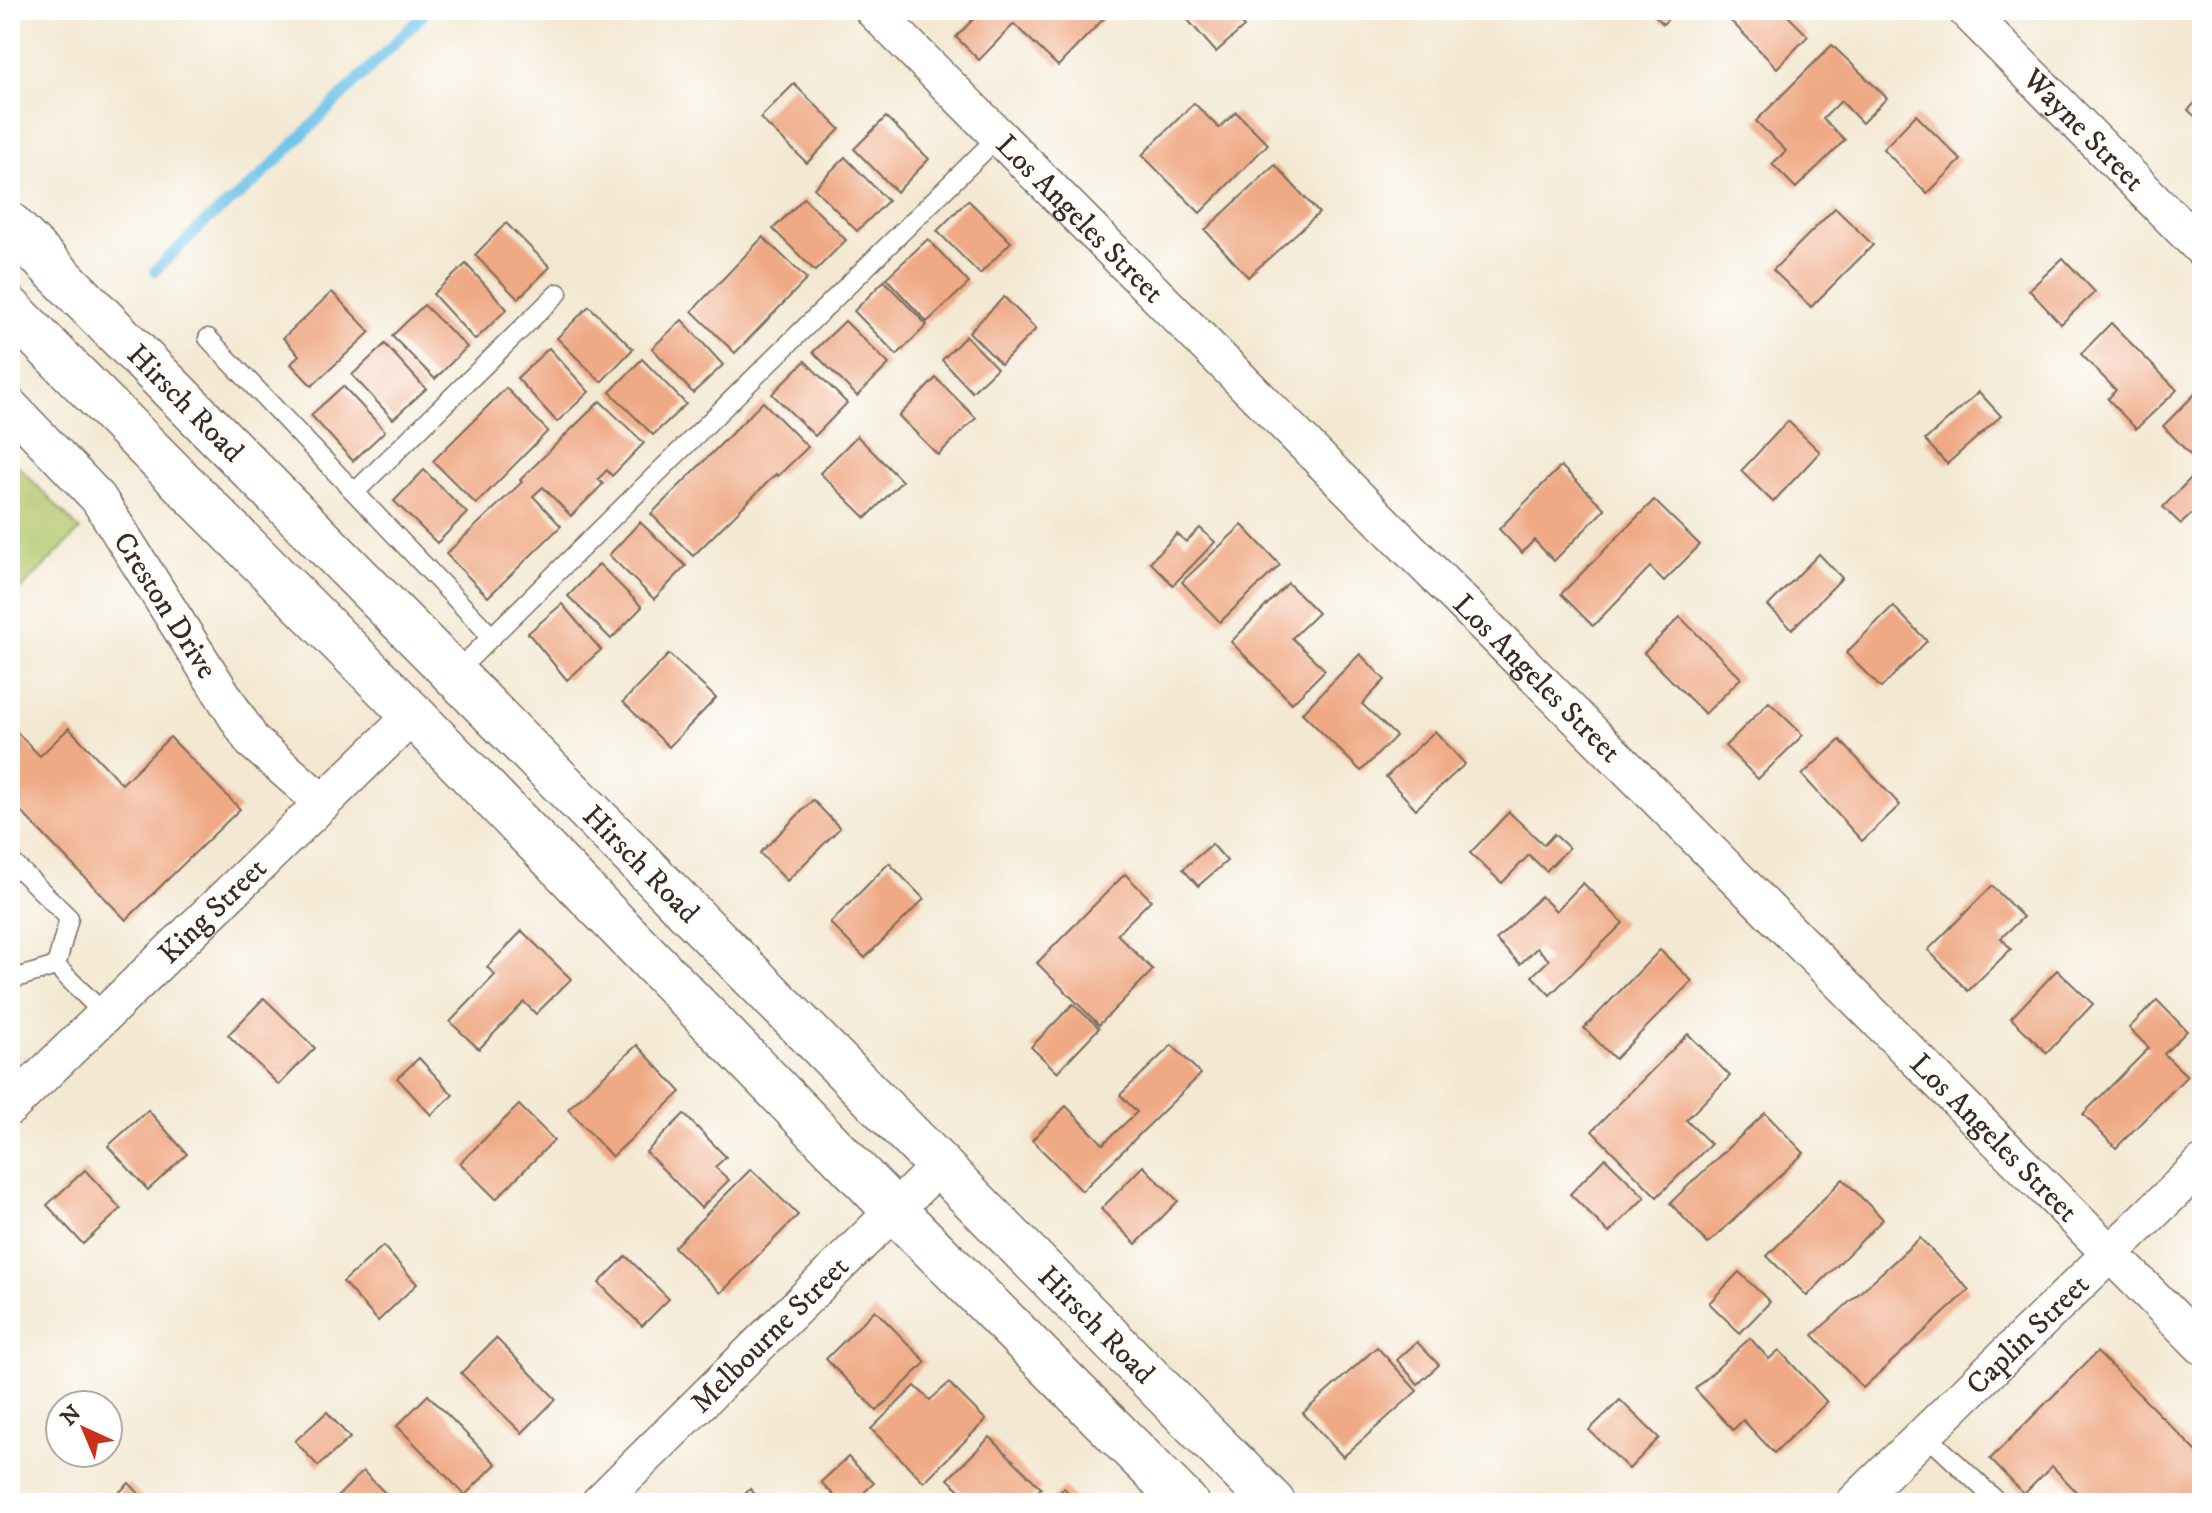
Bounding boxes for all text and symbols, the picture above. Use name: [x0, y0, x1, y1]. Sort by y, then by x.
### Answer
street label: Wayne Street: [2014, 61, 2152, 200]
street label: Los Angeles Street: [987, 127, 1171, 312]
street label: Hirsch Road: [118, 337, 251, 471]
street label: Creston Drive: [104, 526, 225, 686]
street label: Los Angeles Street: [1444, 587, 1628, 771]
street label: Hirsch Road: [574, 798, 707, 932]
street label: King Street: [151, 851, 275, 972]
street label: Los Angeles Street: [1901, 1046, 2085, 1231]
street label: Melbourne Street: [684, 1249, 857, 1422]
street label: Hirsch Road: [1029, 1259, 1162, 1393]
street label: Caplin Street: [1959, 1267, 2098, 1403]
north arrow: [44, 1389, 124, 1469]
text: N: [55, 1400, 87, 1432]

